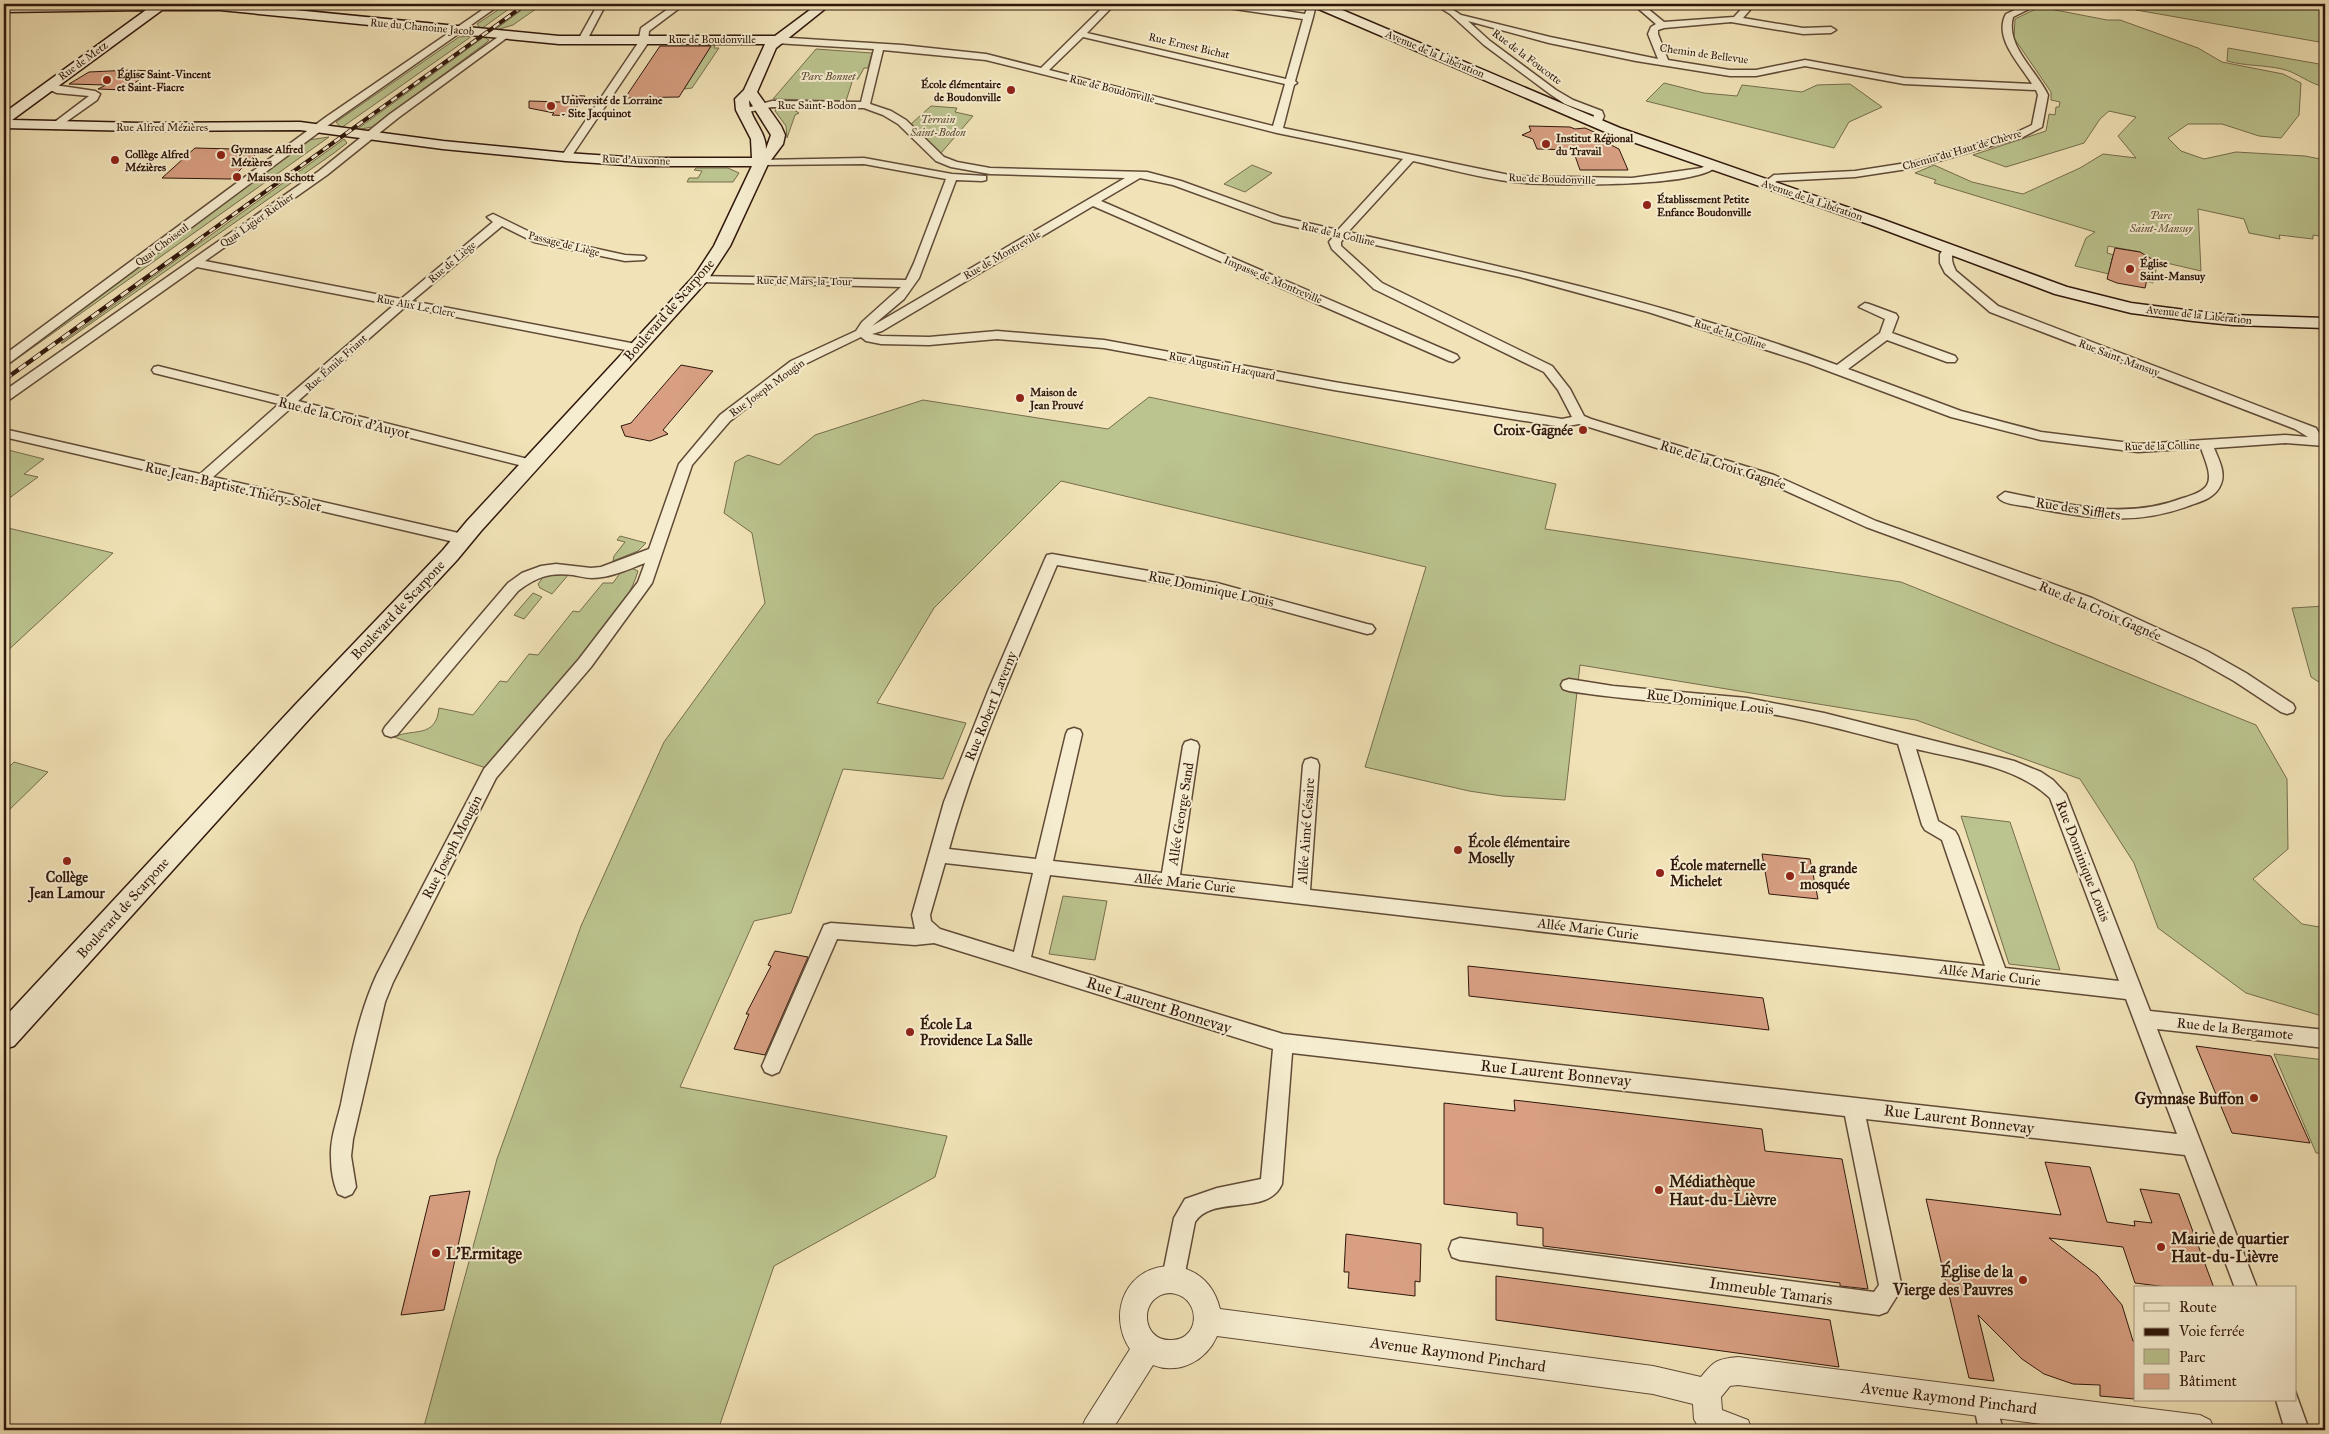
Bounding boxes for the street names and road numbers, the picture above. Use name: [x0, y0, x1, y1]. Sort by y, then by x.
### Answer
street label: Rue du Chanoine Jacob: [369, 16, 475, 39]
street label: Avenue de la Libération: [1383, 27, 1486, 81]
street label: Rue de la Foucotte: [1490, 27, 1565, 88]
street label: Rue Ernest Bichat: [1147, 30, 1231, 62]
street label: Rue de Boudonville: [668, 33, 756, 46]
street label: Rue de Metz: [56, 39, 110, 83]
street label: Chemin de Bellevue: [1659, 41, 1750, 67]
street label: Rue de Boudonville: [1068, 72, 1156, 106]
street label: Rue Saint-Bodon: [778, 99, 856, 112]
street label: Rue Alfred Mézières: [116, 121, 208, 134]
street label: Chemin du Haut de Chèvre: [1901, 127, 2023, 173]
street label: Rue d'Auxonne: [602, 152, 671, 168]
street label: Rue de Boudonville: [1508, 171, 1596, 187]
street label: Avenue de la Libération: [1759, 176, 1864, 223]
street label: Quai Ligier Richier: [218, 189, 297, 250]
street label: Rue de la Colline: [1300, 219, 1377, 249]
street label: Quai Choiseul: [133, 221, 191, 269]
street label: Rue de Montreville: [961, 227, 1043, 282]
street label: Passage de Liège: [527, 229, 602, 259]
street label: Rue de Liège: [425, 238, 479, 286]
street label: Impasse de Montreville: [1222, 253, 1325, 307]
street label: Boulevard de Scarpone: [620, 255, 718, 365]
street label: Rue de Mars-la-Tour: [756, 274, 853, 288]
street label: Rue Alix Le Clerc: [376, 292, 457, 320]
street label: Avenue de la Libération: [2145, 303, 2252, 327]
street label: Rue de la Colline: [1692, 316, 1768, 352]
street label: Rue Émile Friant: [302, 331, 370, 394]
street label: Rue Saint-Mansuy: [2077, 337, 2162, 380]
street label: Rue Augustin Hacquard: [1167, 349, 1277, 384]
street label: Rue Joseph Mougin: [727, 356, 808, 420]
street label: Rue de la Croix d'Auyot: [277, 393, 411, 443]
street label: Rue de la Croix Gagnée: [1658, 437, 1788, 493]
street label: Rue de la Colline: [2124, 439, 2200, 453]
street label: Rue Jean-Baptiste Thiéry-Solet: [143, 458, 323, 517]
street label: Rue des Sifflets: [2034, 494, 2122, 524]
street label: Boulevard de Scarpone: [348, 557, 449, 663]
street label: Rue Dominique Louis: [1146, 567, 1275, 612]
street label: Rue de la Croix Gagnée: [2036, 577, 2164, 645]
street label: Rue Robert Laverny: [961, 648, 1021, 763]
street label: Rue Dominique Louis: [1645, 686, 1775, 719]
street label: Allée George Sand: [1164, 761, 1198, 868]
street label: Allée Aimé Césaire: [1294, 777, 1318, 886]
street label: Rue Joseph Mougin: [419, 792, 487, 902]
street label: Rue Dominique Louis: [2051, 798, 2114, 924]
street label: Boulevard de Scarpone: [73, 854, 173, 962]
street label: Allée Marie Curie: [1133, 869, 1237, 897]
street label: Allée Marie Curie: [1535, 914, 1640, 944]
street label: Allée Marie Curie: [1937, 960, 2042, 990]
street label: Rue Laurent Bonnevay: [1084, 973, 1234, 1038]
street label: Rue de la Bergamote: [2176, 1014, 2294, 1044]
street label: Rue Laurent Bonnevay: [1480, 1056, 1633, 1090]
street label: Rue Laurent Bonnevay: [1883, 1100, 2036, 1138]
street label: Immeuble Tamaris: [1708, 1273, 1834, 1309]
street label: Avenue Raymond Pinchard: [1368, 1332, 1547, 1376]
street label: Avenue Raymond Pinchard: [1859, 1378, 2038, 1418]

